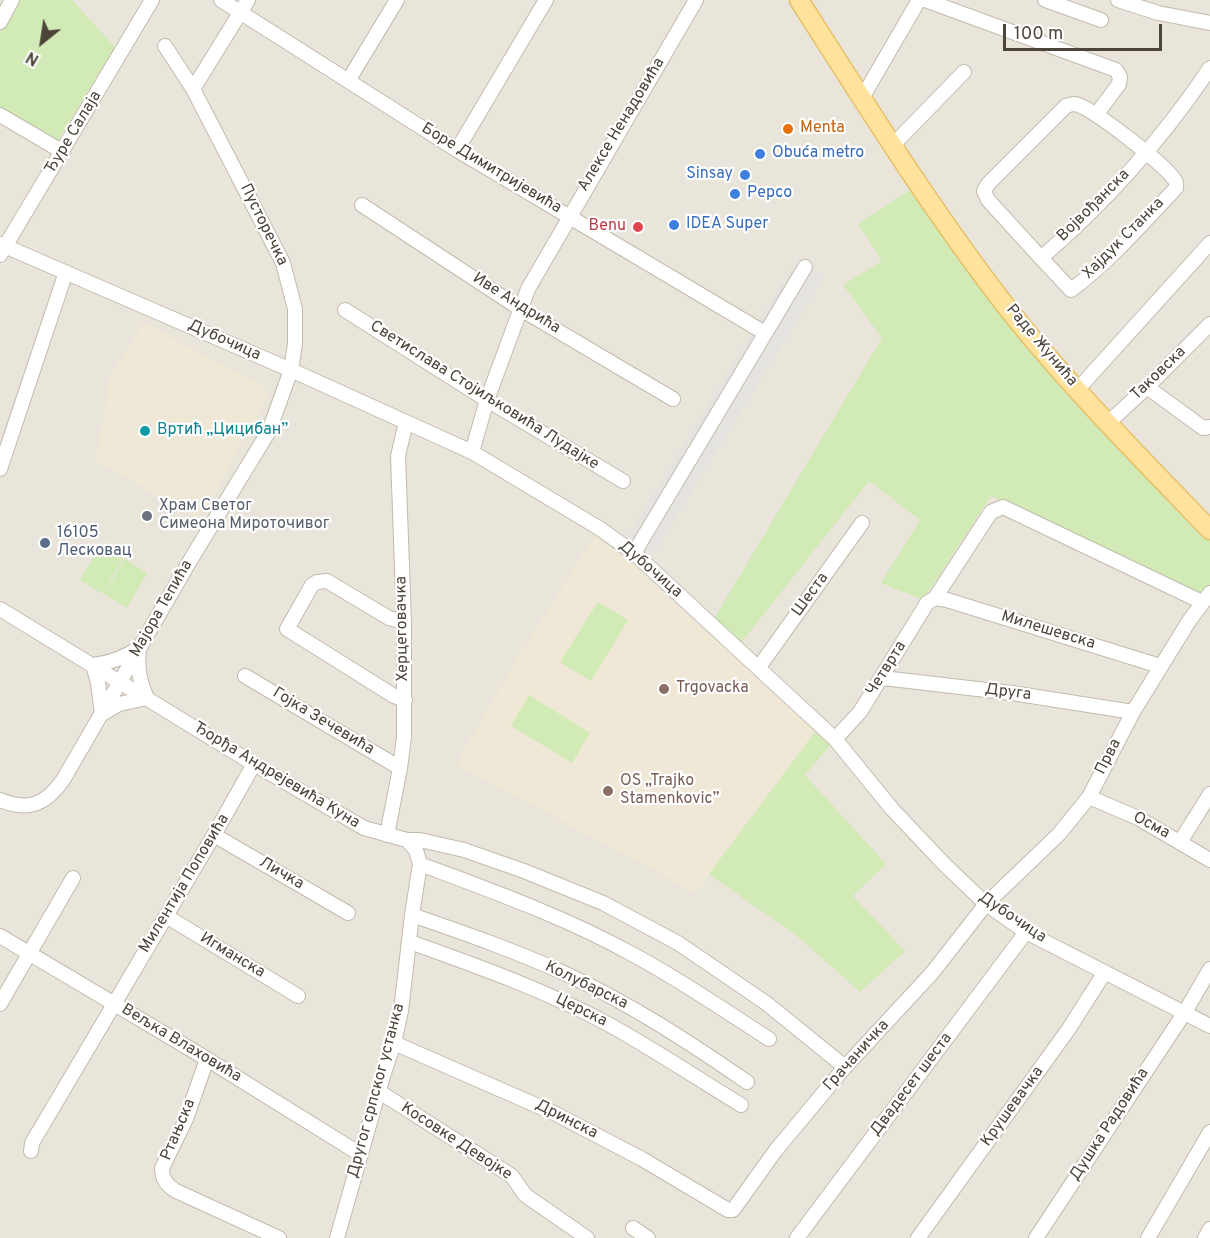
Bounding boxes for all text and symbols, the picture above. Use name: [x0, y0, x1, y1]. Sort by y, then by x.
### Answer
north arrow: [12, 12, 72, 72]
scale bar: [1006, 12, 1165, 50]
text: 100 m: [1014, 23, 1063, 46]
text: N: [23, 46, 43, 69]
street label: Алексе Ненадовића: [574, 55, 670, 195]
street label: Ђуре Салаја: [42, 88, 106, 178]
place label: Menta: [800, 119, 845, 139]
street label: Боре Димитријевића: [417, 120, 565, 218]
marker: Menta: [781, 122, 795, 136]
place label: Obuća metro: [772, 144, 864, 164]
marker: Obuća metro: [753, 147, 767, 161]
place label: Sinsay: [686, 165, 733, 185]
street label: Војвођанска: [1054, 166, 1134, 246]
marker: Sinsay: [738, 168, 752, 182]
street label: Пусторечка: [235, 181, 291, 269]
place label: Pepco: [747, 184, 792, 204]
marker: Pepco: [728, 187, 742, 201]
street label: Хајдук Станка: [1079, 194, 1169, 284]
place label: IDEA Super: [686, 215, 769, 235]
place label: Benu: [589, 217, 626, 237]
marker: IDEA Super: [667, 218, 681, 232]
marker: Benu: [631, 220, 645, 234]
street label: Иве Андрића: [469, 269, 563, 339]
street label: Раде Жунића: [1001, 301, 1081, 391]
street label: Дубочица: [185, 316, 263, 366]
street label: Светислава Стојиљковића Лудајке: [366, 317, 602, 475]
street label: Таковска: [1127, 343, 1191, 405]
place label: Вртић „Цицибан”: [157, 421, 288, 441]
marker: Вртић „Цицибан”: [138, 424, 152, 438]
place label: Храм Светог Симеона Мироточивог: [159, 497, 329, 535]
marker: Храм Светог Симеона Мироточивог: [140, 509, 154, 523]
place label: 16105 Лесковац: [57, 524, 132, 562]
marker: 16105 Лесковац: [38, 536, 52, 550]
street label: Дубочица: [614, 537, 686, 603]
street label: Мајора Тепића: [126, 557, 198, 661]
street label: Шеста: [789, 569, 833, 621]
street label: Херцеговачка: [392, 576, 414, 682]
street label: Милешевска: [999, 608, 1097, 654]
street label: Четврта: [863, 638, 911, 700]
place label: Trgovacka: [676, 679, 749, 699]
street label: Друга: [984, 681, 1032, 705]
marker: Trgovacka: [657, 682, 671, 696]
street label: Гојка Зечевића: [269, 684, 377, 760]
street label: Ђорђа Андрејевића Куна: [189, 719, 363, 833]
street label: Прва: [1092, 736, 1126, 778]
place label: OS „Trajko Stamenkovic”: [620, 772, 720, 810]
marker: OS „Trajko Stamenkovic”: [601, 784, 615, 798]
street label: Осма: [1129, 808, 1173, 844]
street label: Милентија Поповића: [136, 811, 234, 957]
street label: Личка: [255, 854, 307, 894]
street label: Дубочица: [974, 888, 1050, 948]
street label: Игманска: [196, 929, 268, 983]
street label: Колубарска: [541, 958, 631, 1014]
street label: Церска: [552, 990, 610, 1032]
street label: Вељка Влаховића: [117, 1001, 245, 1087]
street label: Другог српског устанка: [344, 1001, 410, 1181]
street label: Грачаничка: [820, 1017, 894, 1095]
street label: Двадесет шеста: [867, 1030, 957, 1140]
street label: Крушевачка: [978, 1063, 1048, 1151]
street label: Душка Радовића: [1066, 1065, 1154, 1185]
street label: Ртањска: [157, 1096, 201, 1164]
street label: Дринска: [532, 1096, 600, 1144]
street label: Косовке Девојке: [397, 1099, 515, 1185]

